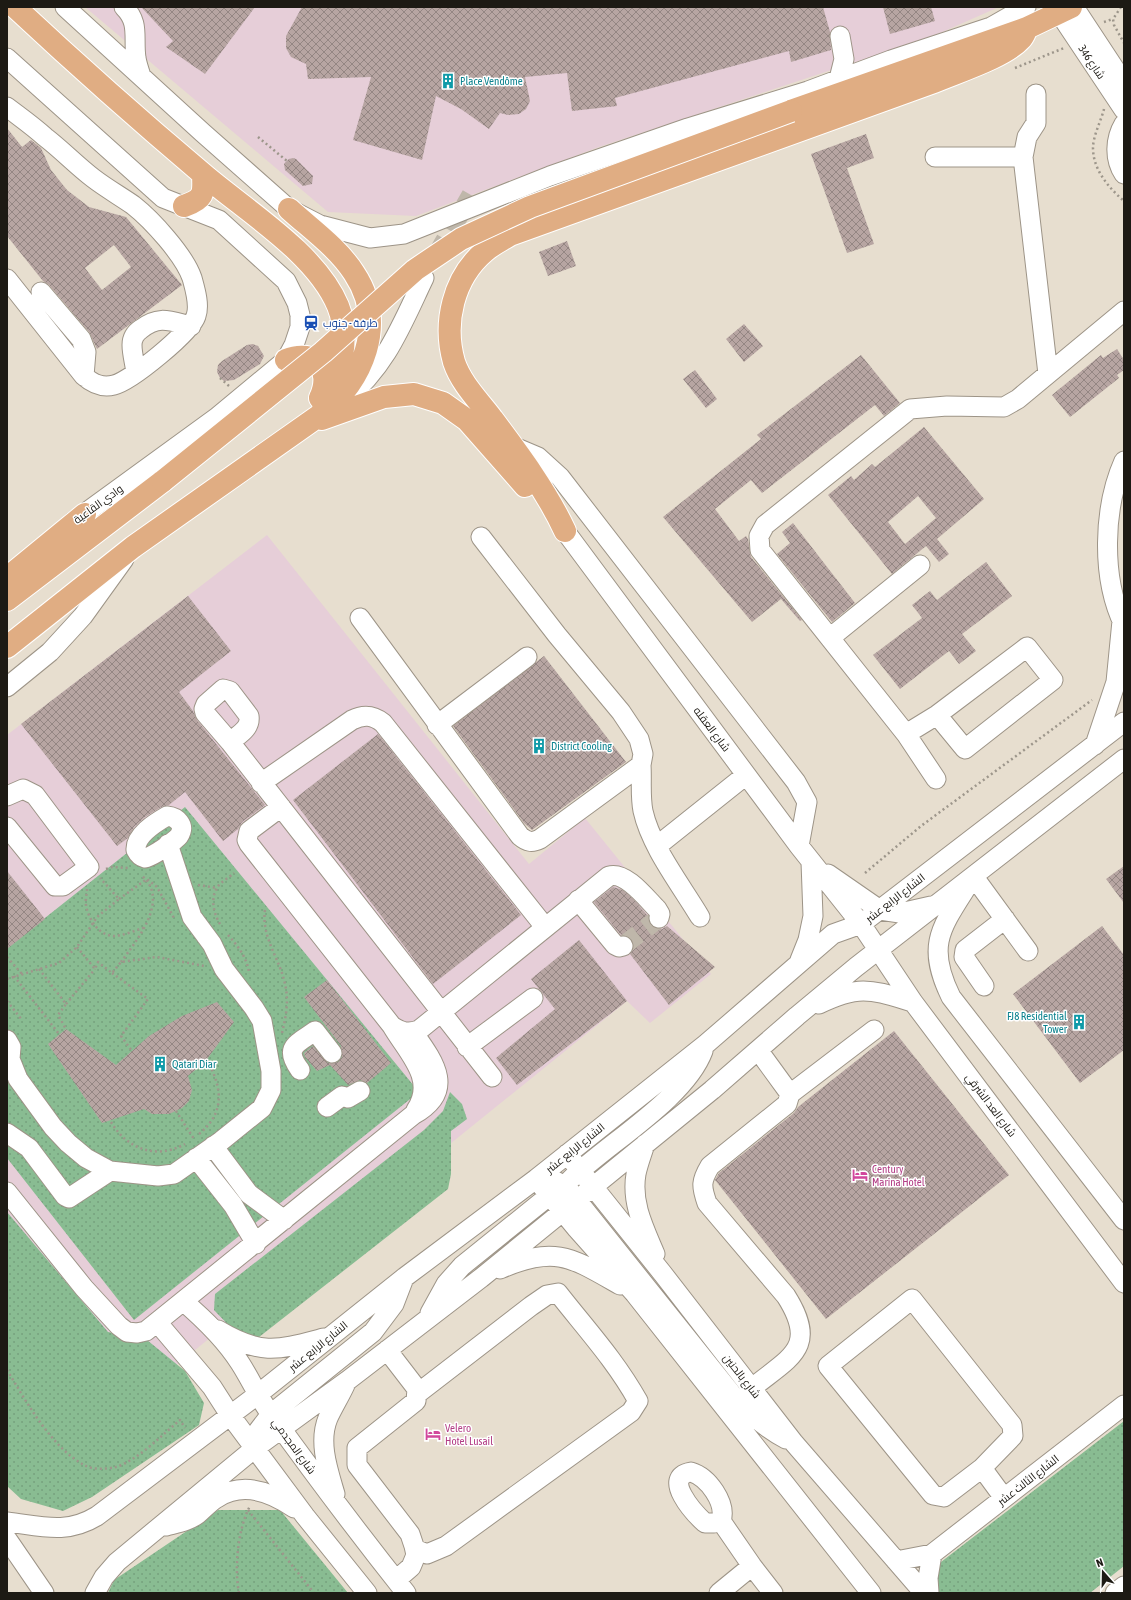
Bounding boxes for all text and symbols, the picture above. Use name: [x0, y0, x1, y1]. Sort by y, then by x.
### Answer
street label: شارع 346: [1075, 43, 1108, 82]
building icon: Place Vendôme: [439, 72, 457, 90]
place label: Place Vendôme: [460, 75, 523, 87]
station icon: طرفة - جنوب: [302, 314, 320, 332]
place label: طرفة - جنوب: [323, 317, 378, 330]
street label: وادي القاعية: [71, 482, 127, 528]
street label: شارع العقله: [690, 704, 733, 755]
building icon: District Cooling: [530, 737, 548, 755]
place label: District Cooling: [551, 740, 612, 752]
street label: الشارع الرابع عشر: [862, 871, 928, 927]
place label: FJ8 Residential Tower: [1007, 1010, 1068, 1035]
building icon: FJ8 Residential Tower: [1070, 1013, 1088, 1031]
building icon: Qatari Diar: [151, 1055, 169, 1073]
place label: Qatari Diar: [172, 1058, 217, 1070]
street label: شارع العد الشرقي: [961, 1071, 1019, 1141]
street label: الشارع الرابع عشر: [543, 1121, 608, 1177]
place label: Century Marina Hotel: [872, 1163, 925, 1188]
hotel icon: Century Marina Hotel: [851, 1166, 869, 1184]
street label: الشارع الرابع عشر: [286, 1319, 351, 1375]
street label: شارع بالحنين: [719, 1351, 763, 1402]
street label: شارع المجدمي: [267, 1416, 318, 1478]
place label: Velero Hotel Lusail: [445, 1422, 493, 1447]
hotel icon: Velero Hotel Lusail: [424, 1425, 442, 1443]
street label: الشارع الثالث عشر: [994, 1452, 1062, 1510]
north arrow: [1083, 1552, 1123, 1592]
text: N: [1094, 1556, 1105, 1569]

